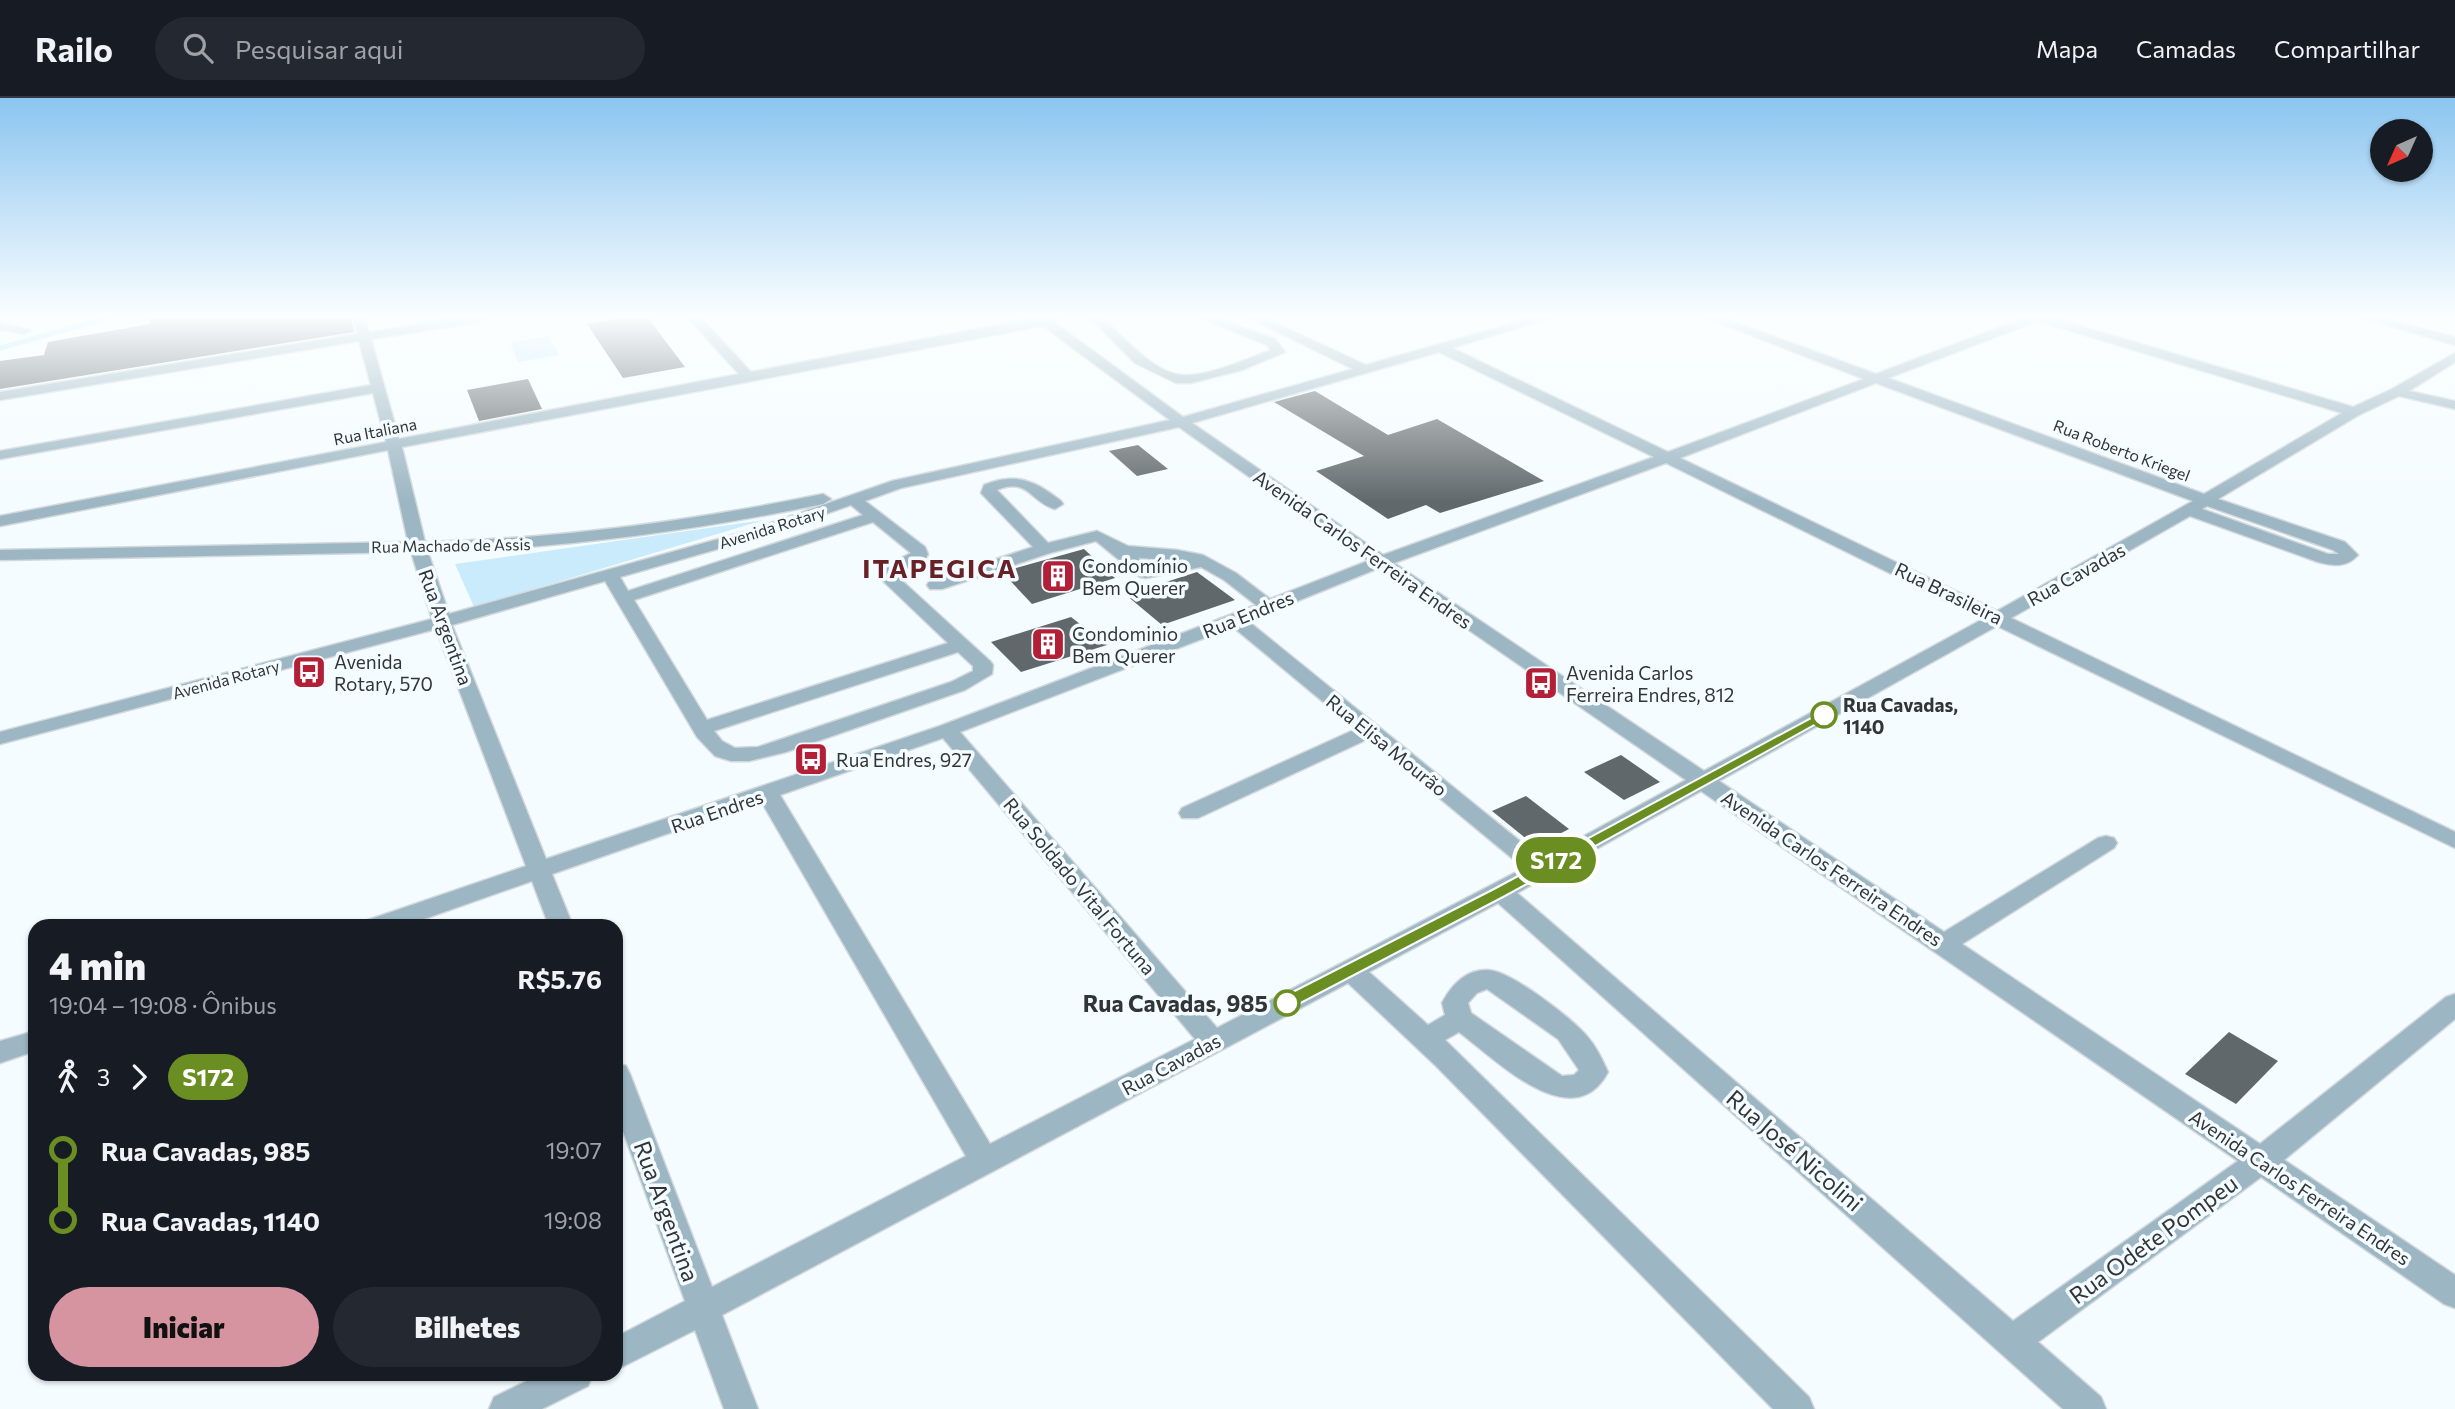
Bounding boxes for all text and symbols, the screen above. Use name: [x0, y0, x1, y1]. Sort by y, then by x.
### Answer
search box: [155, 17, 645, 80]
text: Railo: [35, 28, 113, 69]
icon: search: [179, 29, 217, 67]
text: Pesquisar aqui: [235, 33, 404, 64]
text: Mapa: [2036, 34, 2098, 63]
text: Camadas: [2136, 34, 2236, 63]
text: Compartilhar: [2274, 34, 2420, 63]
north arrow: [2370, 119, 2432, 182]
map controls: [2370, 119, 2433, 182]
street label: Rua Italiana: [332, 414, 418, 448]
street label: Rua Roberto Kriegel: [2051, 415, 2193, 485]
street label: Avenida Carlos Ferreira Endres: [1249, 465, 1477, 633]
street label: Avenida Rotary: [717, 502, 827, 552]
street label: Rua Machado de Assis: [371, 534, 531, 556]
street label: Rua Cavadas: [2023, 538, 2129, 610]
district label: ITAPEGICA: [862, 552, 1018, 583]
place label: Condomínio Bem Querer: [1082, 554, 1188, 599]
building icon: Condomínio Bem Querer: [1039, 557, 1077, 595]
street label: Rua Brasileira: [1891, 557, 2007, 629]
street label: Rua Argentina: [414, 566, 478, 688]
street label: Rua Endres: [1199, 585, 1297, 643]
place label: Condominio Bem Querer: [1072, 622, 1178, 667]
building icon: Condominio Bem Querer: [1029, 625, 1067, 663]
place label: Avenida Rotary, 570: [334, 650, 433, 695]
bus stop icon: Avenida Rotary, 570: [290, 653, 328, 691]
street label: Avenida Rotary: [170, 656, 282, 702]
place label: Avenida Carlos Ferreira Endres, 812: [1566, 661, 1734, 706]
bus stop icon: Avenida Carlos Ferreira Endres, 812: [1522, 664, 1560, 702]
street label: Rua Elisa Mourão: [1322, 689, 1452, 801]
place label: Rua Cavadas, 1140: [1843, 693, 1958, 738]
marker: Rua Cavadas, 1140: [1811, 702, 1837, 728]
bus stop icon: Rua Endres, 927: [792, 740, 830, 778]
place label: Rua Endres, 927: [836, 748, 972, 771]
street label: Rua Endres: [668, 785, 766, 837]
street label: Avenida Carlos Ferreira Endres: [1717, 785, 1947, 951]
street label: Rua Soldado Vital Fortuna: [999, 793, 1161, 979]
line badge: S172: [1507, 837, 1605, 883]
text: S172: [1530, 845, 1582, 874]
text: 4 min: [49, 941, 146, 988]
text: R$5.76: [517, 963, 602, 994]
place label: Rua Cavadas, 985: [1083, 989, 1268, 1017]
marker: Rua Cavadas, 985: [1274, 990, 1300, 1016]
text: 19:04 – 19:08 · Ônibus: [49, 991, 277, 1019]
street label: Rua Cavadas: [1118, 1028, 1224, 1100]
icon: walk: [49, 1058, 87, 1096]
icon: forward: [120, 1058, 158, 1096]
text: S172: [182, 1062, 234, 1091]
text: 3: [97, 1063, 110, 1091]
street label: Rua José Nicolini: [1721, 1083, 1869, 1217]
street label: Avenida Carlos Ferreira Endres: [2185, 1104, 2415, 1270]
text: Rua Cavadas, 985: [101, 1135, 311, 1166]
text: 19:07: [546, 1136, 602, 1164]
street label: Rua Argentina: [629, 1137, 705, 1285]
street label: Rua Odete Pompeu: [2064, 1169, 2242, 1309]
text: Rua Cavadas, 1140: [101, 1205, 320, 1236]
text: 19:08: [544, 1206, 602, 1234]
button: Iniciar: [49, 1287, 319, 1367]
button: Bilhetes: [333, 1287, 602, 1367]

